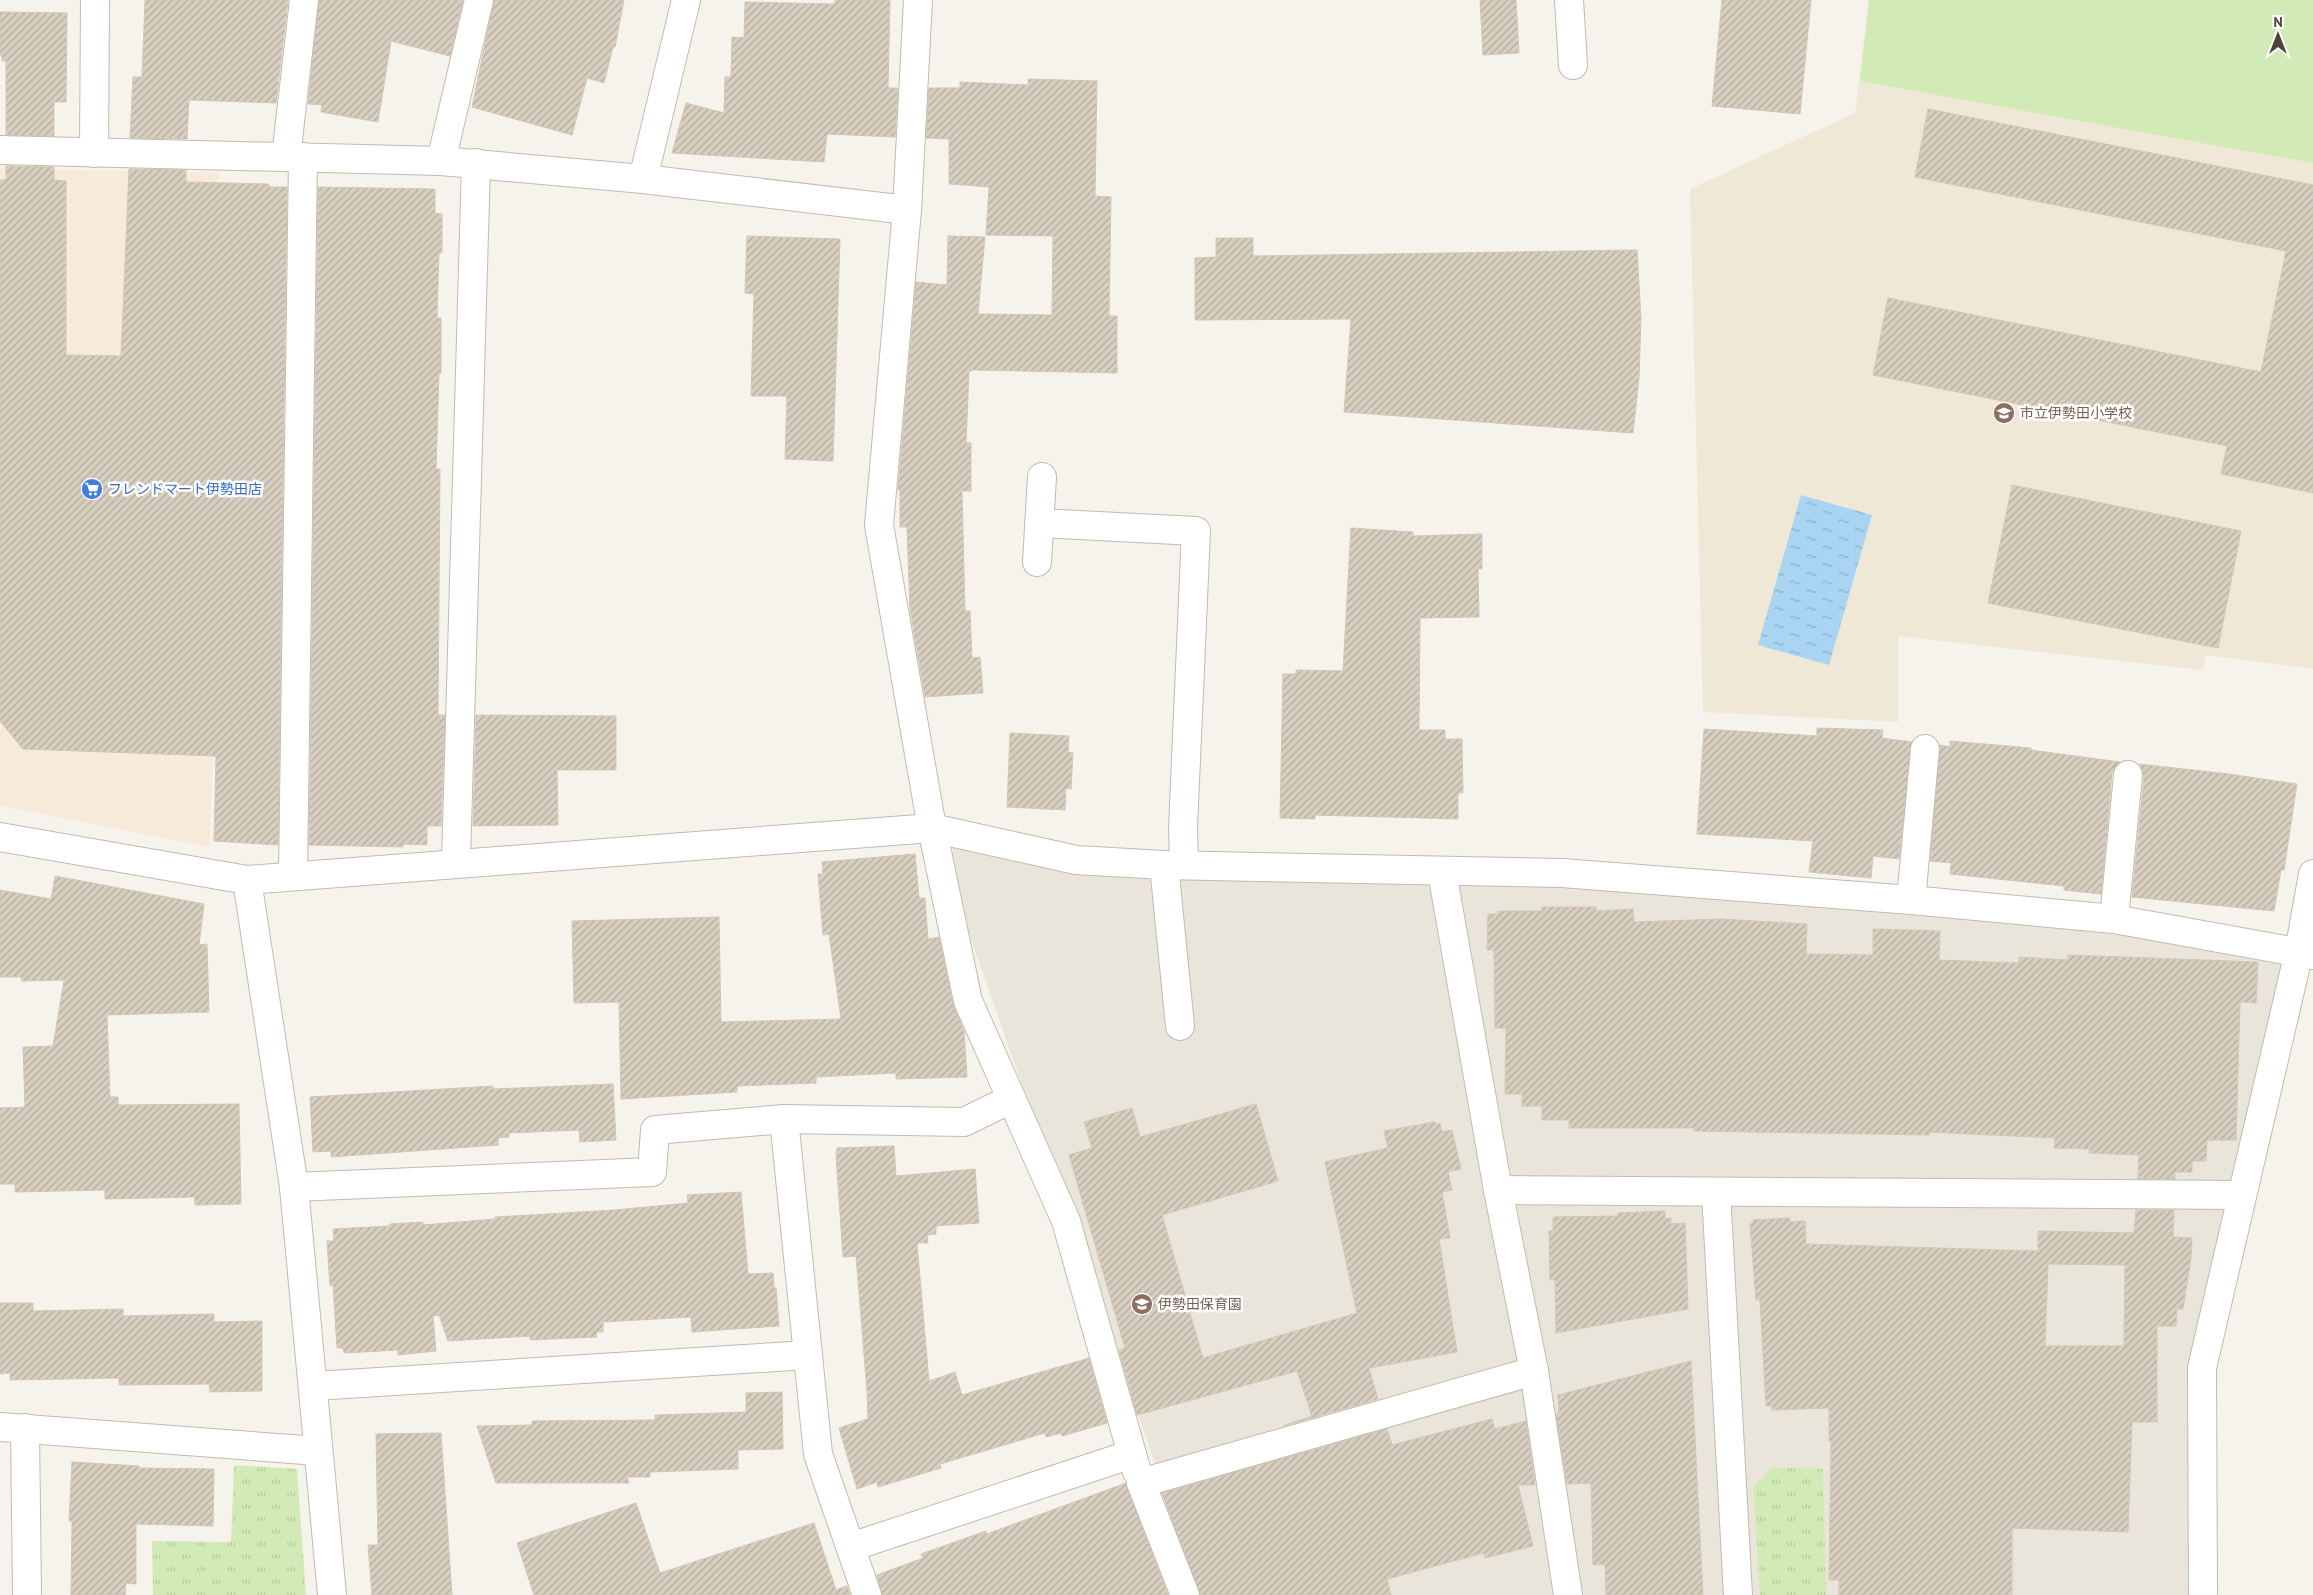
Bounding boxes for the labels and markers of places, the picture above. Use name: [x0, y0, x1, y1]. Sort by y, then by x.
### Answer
school or university icon: 市立伊勢田小学校: [1992, 401, 2016, 425]
place label: 市立伊勢田小学校: [2020, 404, 2132, 422]
supermarket icon: フレンドマート伊勢田店: [80, 477, 104, 501]
place label: フレンドマート伊勢田店: [108, 480, 262, 498]
school or university icon: 伊勢田保育園: [1130, 1292, 1154, 1316]
place label: 伊勢田保育園: [1158, 1295, 1242, 1313]

